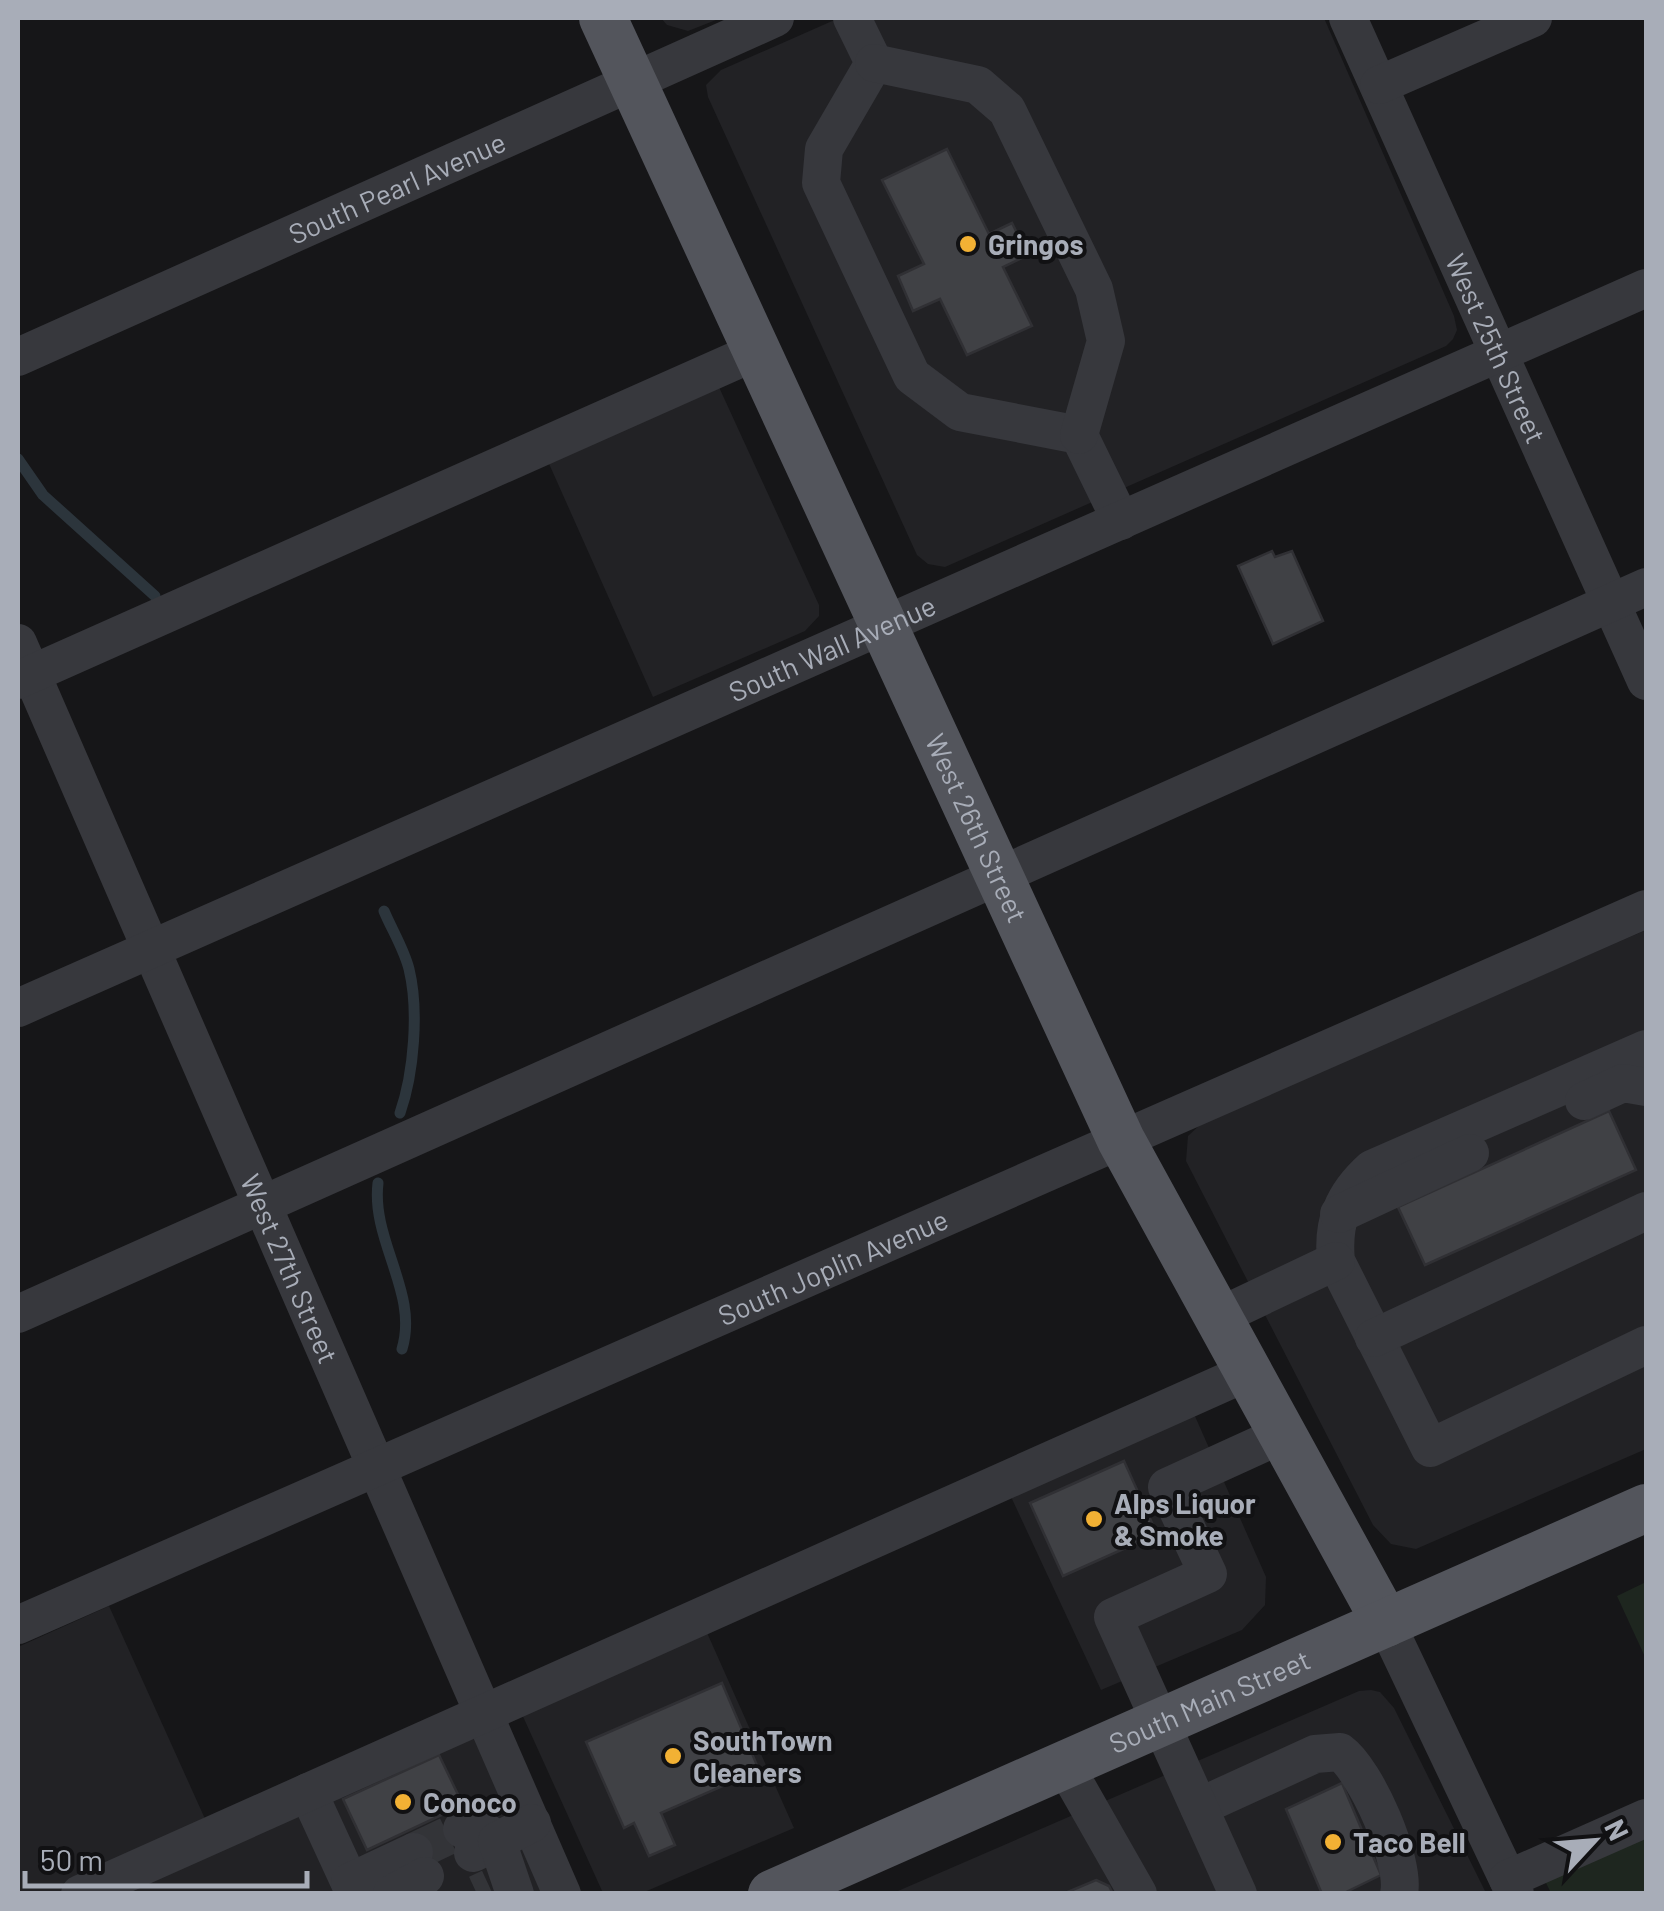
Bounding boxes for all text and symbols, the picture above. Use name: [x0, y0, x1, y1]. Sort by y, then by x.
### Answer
street label: South Pearl Avenue: [283, 124, 510, 251]
place label: Gringos: [988, 227, 1084, 261]
marker: Gringos: [957, 233, 979, 255]
street label: West 25th Street: [1439, 248, 1554, 448]
street label: South Wall Avenue: [723, 587, 941, 709]
street label: West 26th Street: [919, 728, 1035, 928]
street label: West 27th Street: [234, 1169, 346, 1368]
street label: South Joplin Avenue: [712, 1201, 953, 1332]
place label: Alps Liquor & Smoke: [1114, 1486, 1256, 1552]
marker: Alps Liquor & Smoke: [1083, 1508, 1105, 1530]
street label: South Main Street: [1103, 1642, 1315, 1760]
place label: SouthTown Cleaners: [693, 1723, 833, 1789]
marker: SouthTown Cleaners: [662, 1745, 684, 1767]
place label: Conoco: [423, 1785, 517, 1819]
marker: Conoco: [392, 1791, 414, 1813]
north arrow: [1544, 1791, 1644, 1891]
text: N: [1598, 1814, 1637, 1845]
place label: Taco Bell: [1353, 1825, 1466, 1859]
scale bar: [25, 1826, 308, 1888]
marker: Taco Bell: [1322, 1831, 1344, 1853]
text: 50 m: [40, 1841, 103, 1877]

